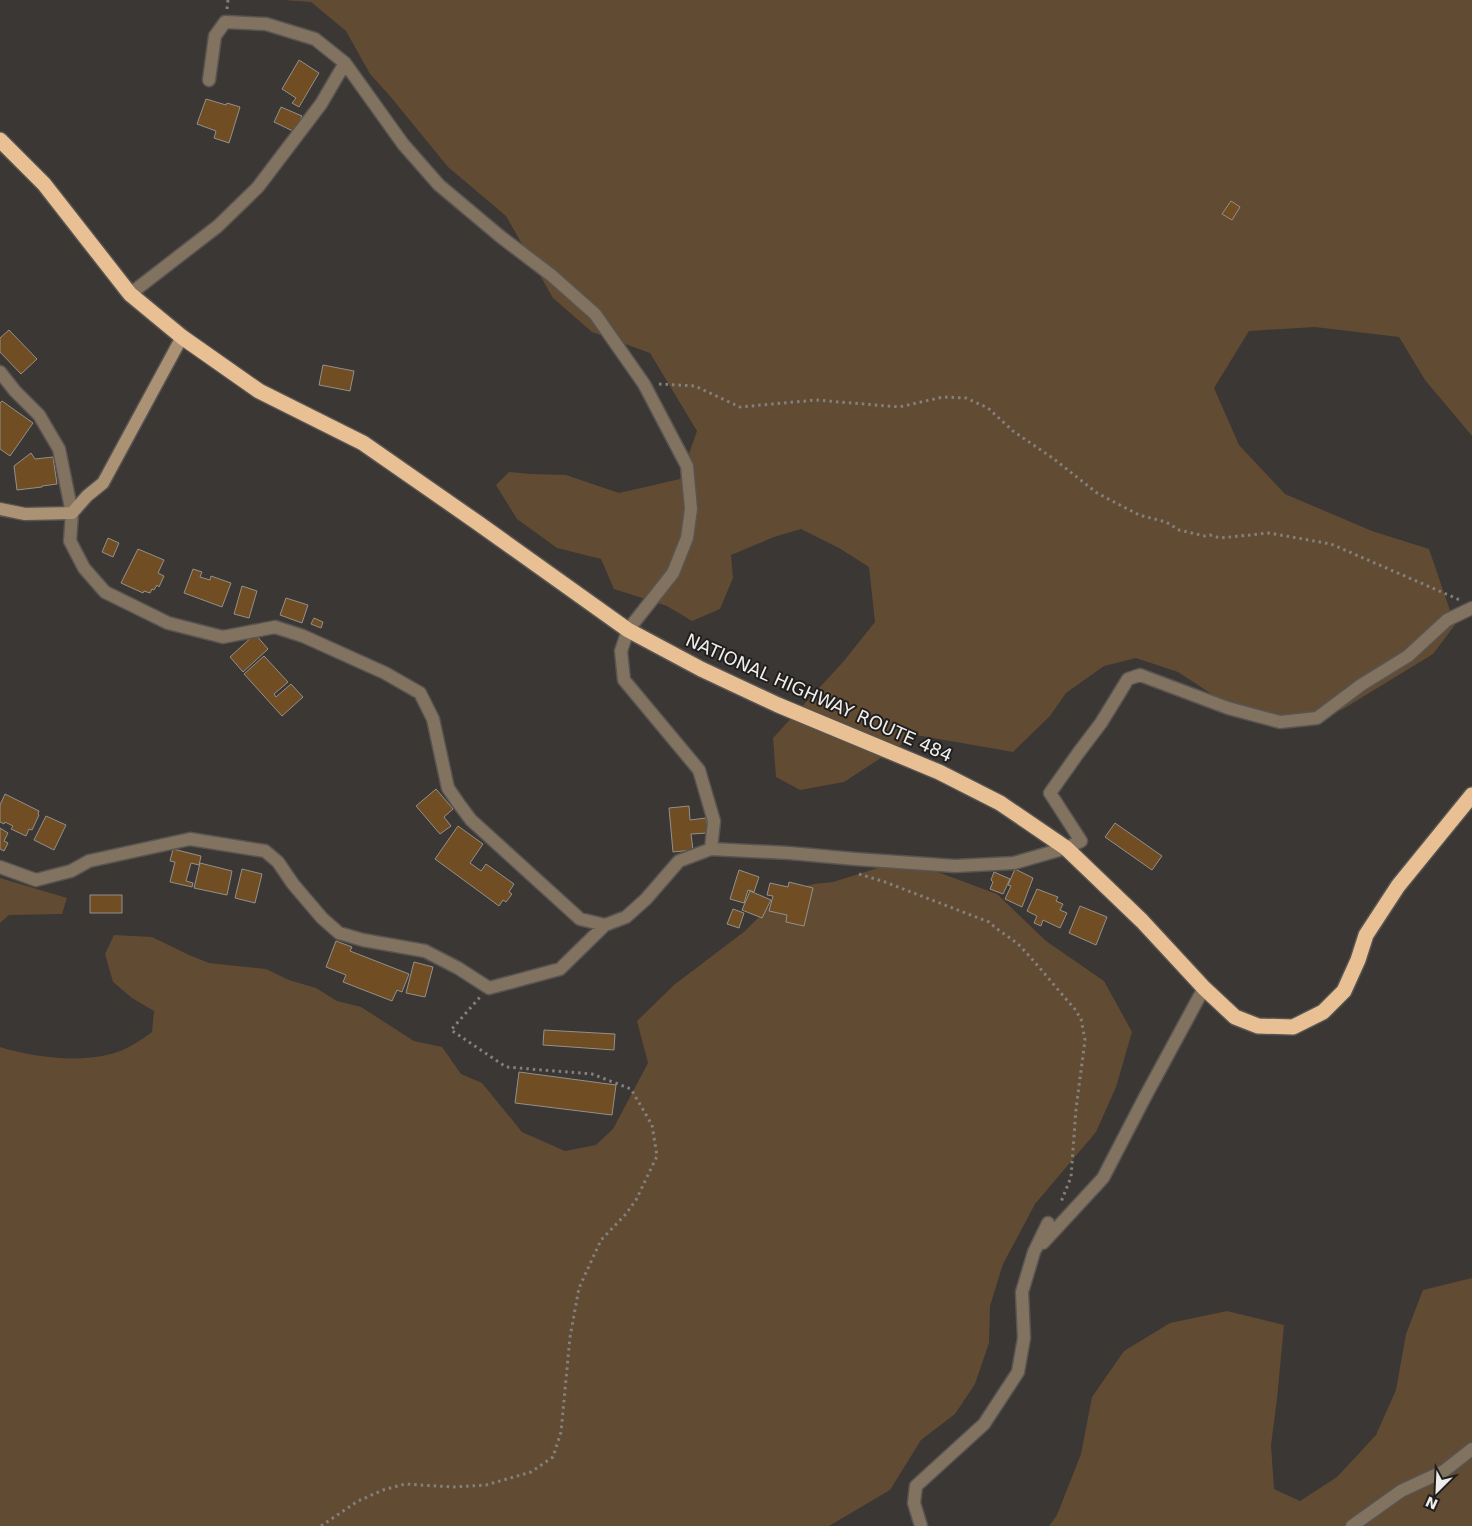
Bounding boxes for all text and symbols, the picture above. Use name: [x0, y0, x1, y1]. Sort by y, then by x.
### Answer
street label: NATIONAL HIGHWAY ROUTE 484: [683, 629, 956, 766]
north arrow: [1412, 1466, 1462, 1516]
text: N: [1423, 1493, 1440, 1513]

